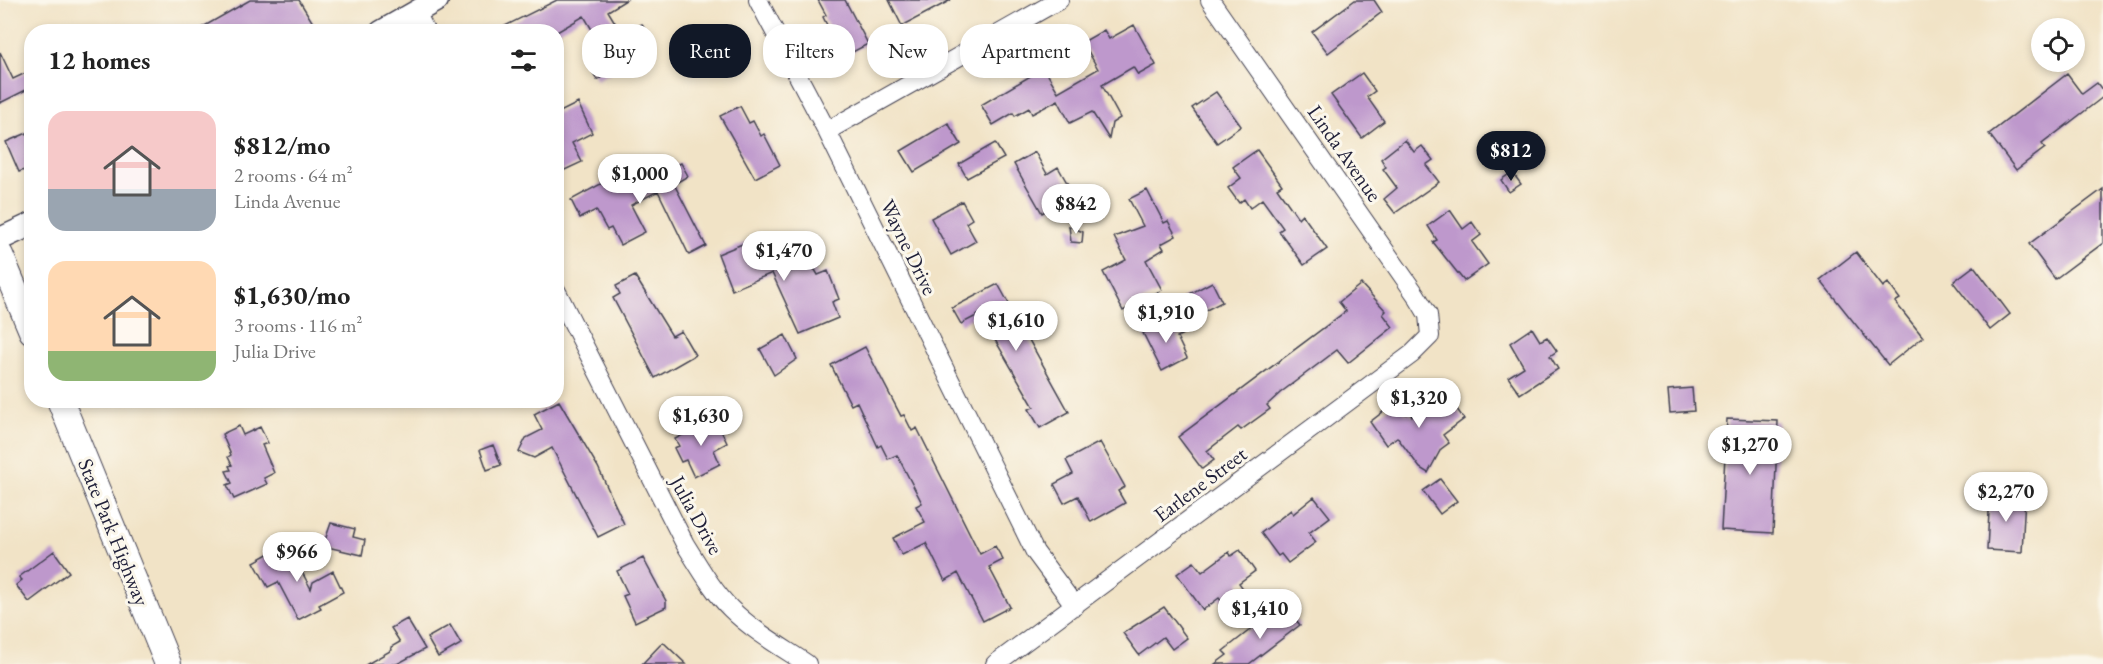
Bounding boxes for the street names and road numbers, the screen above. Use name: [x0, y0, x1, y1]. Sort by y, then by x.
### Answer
street label: Linda Avenue: [1302, 99, 1388, 207]
street label: Wayne Drive: [874, 195, 944, 299]
street label: Earlene Street: [1148, 440, 1252, 528]
street label: State Park Highway: [72, 454, 156, 610]
street label: Julia Drive: [663, 469, 730, 559]

